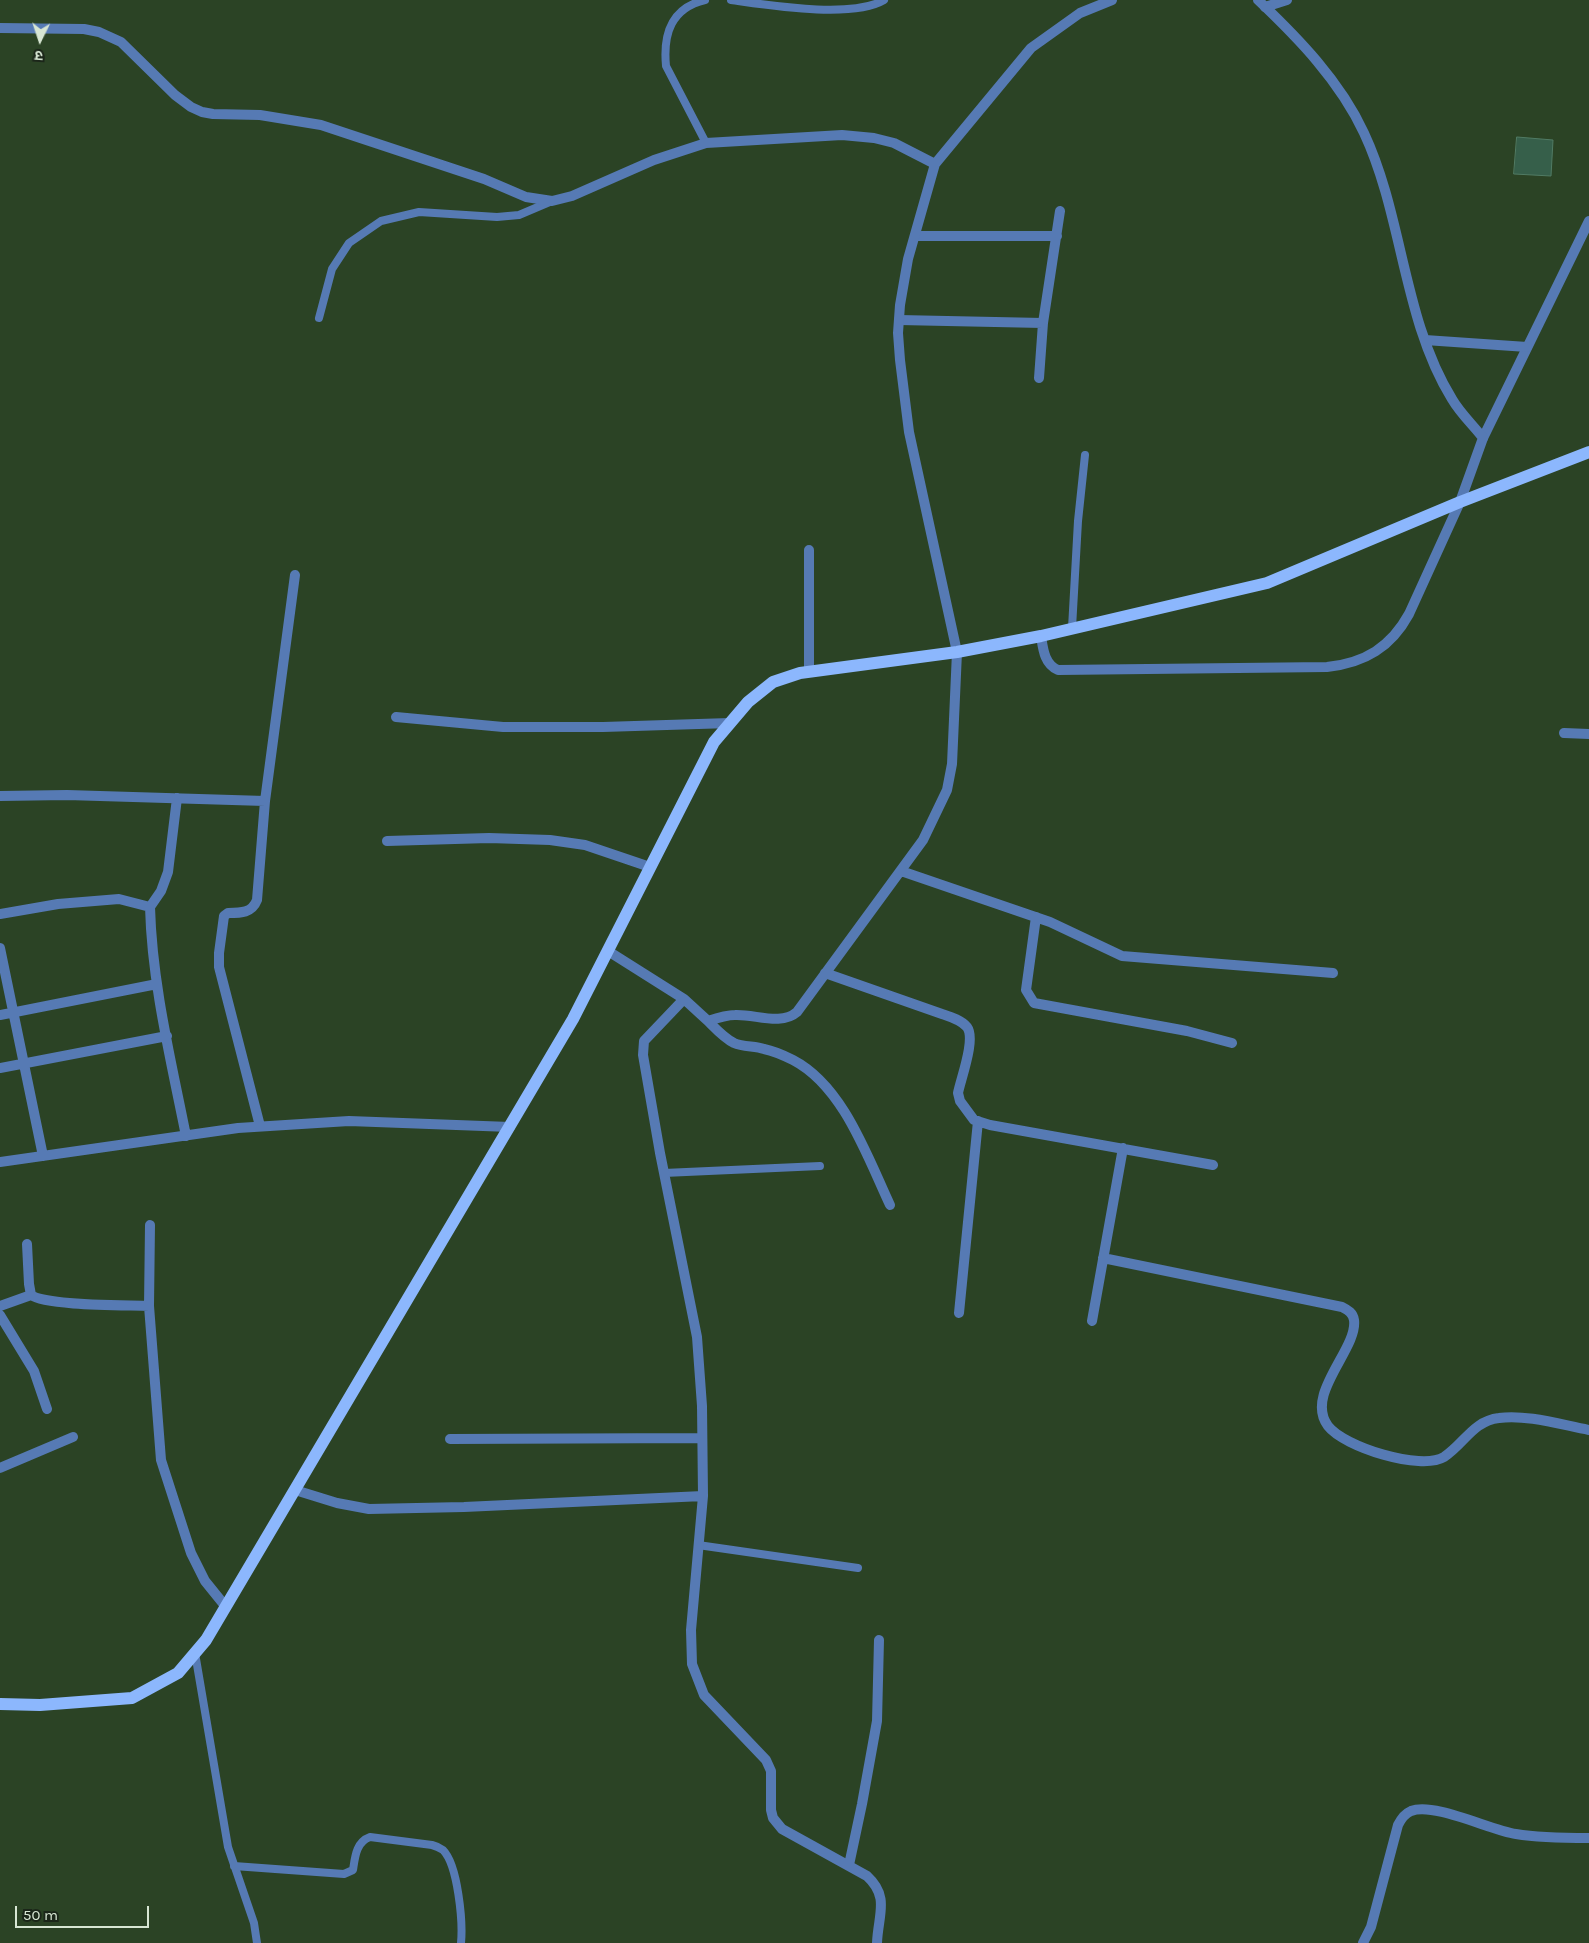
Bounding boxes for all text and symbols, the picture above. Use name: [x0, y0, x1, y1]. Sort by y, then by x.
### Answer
north arrow: [15, 15, 65, 65]
text: उ: [34, 47, 44, 64]
scale bar: [18, 1896, 151, 1928]
text: 50 m: [23, 1906, 58, 1924]

